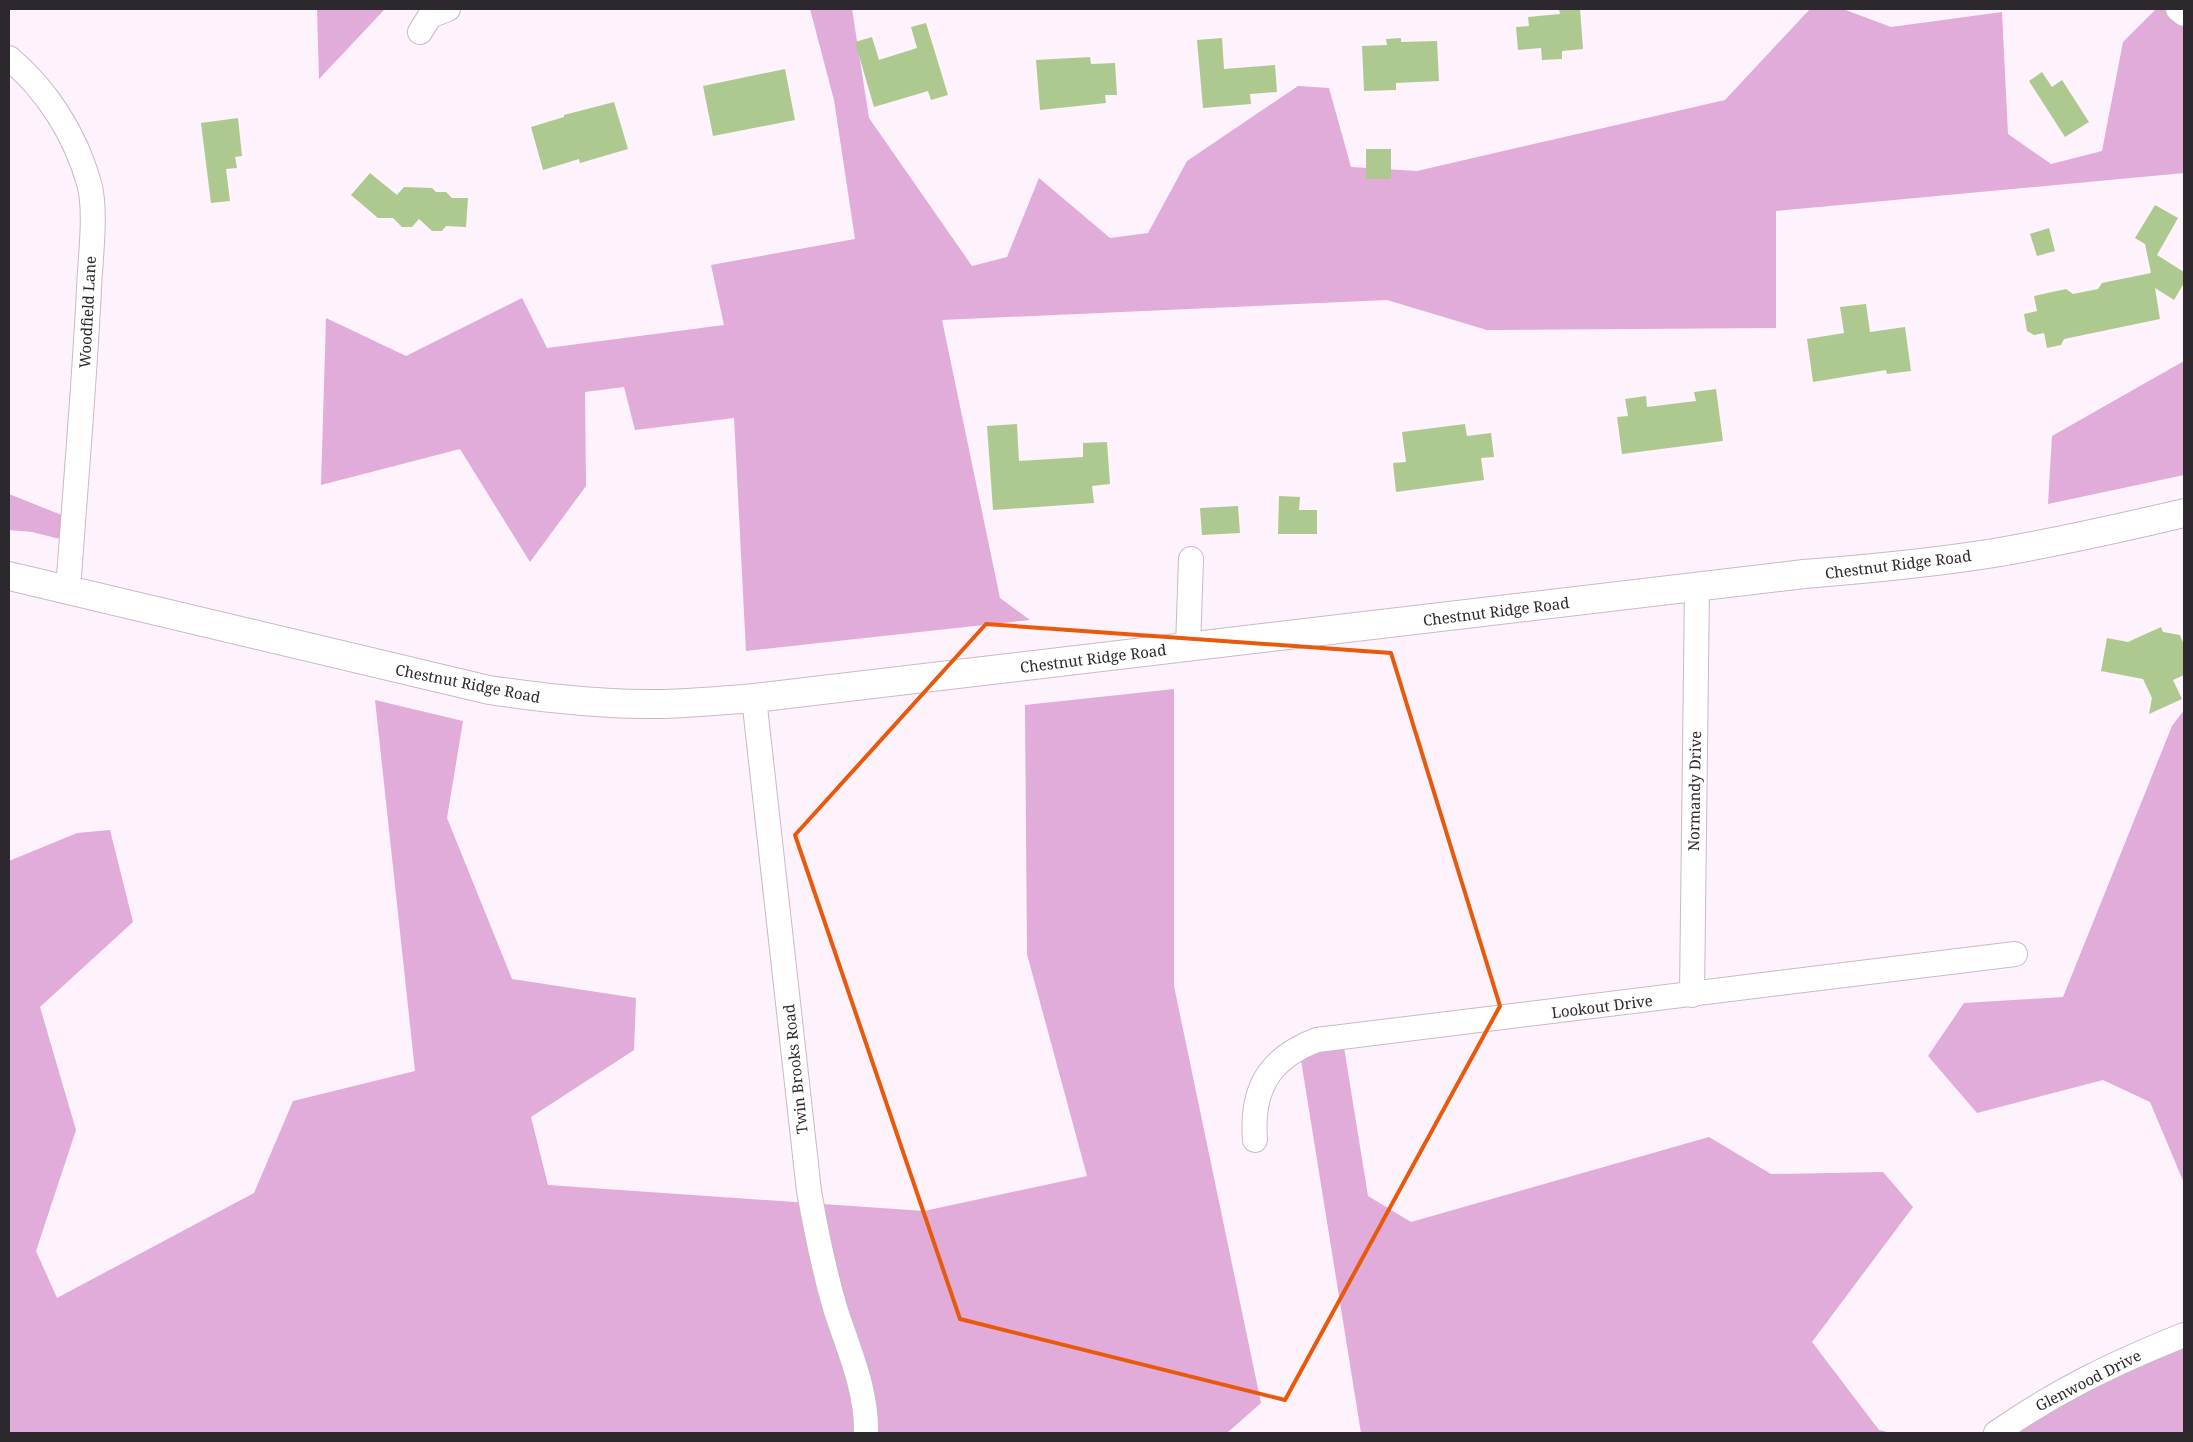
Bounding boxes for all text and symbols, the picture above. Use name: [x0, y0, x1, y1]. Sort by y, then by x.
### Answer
street label: Woodfield Lane: [74, 255, 100, 369]
street label: Chestnut Ridge Road: [1824, 545, 1972, 583]
street label: Chestnut Ridge Road: [1422, 592, 1570, 630]
street label: Chestnut Ridge Road: [1019, 639, 1167, 677]
street label: Chestnut Ridge Road: [394, 659, 542, 707]
street label: Normandy Drive: [1683, 731, 1705, 851]
street label: Lookout Drive: [1550, 990, 1654, 1022]
street label: Twin Brooks Road: [778, 1003, 812, 1135]
street label: Glenwood Drive: [2032, 1345, 2144, 1415]

